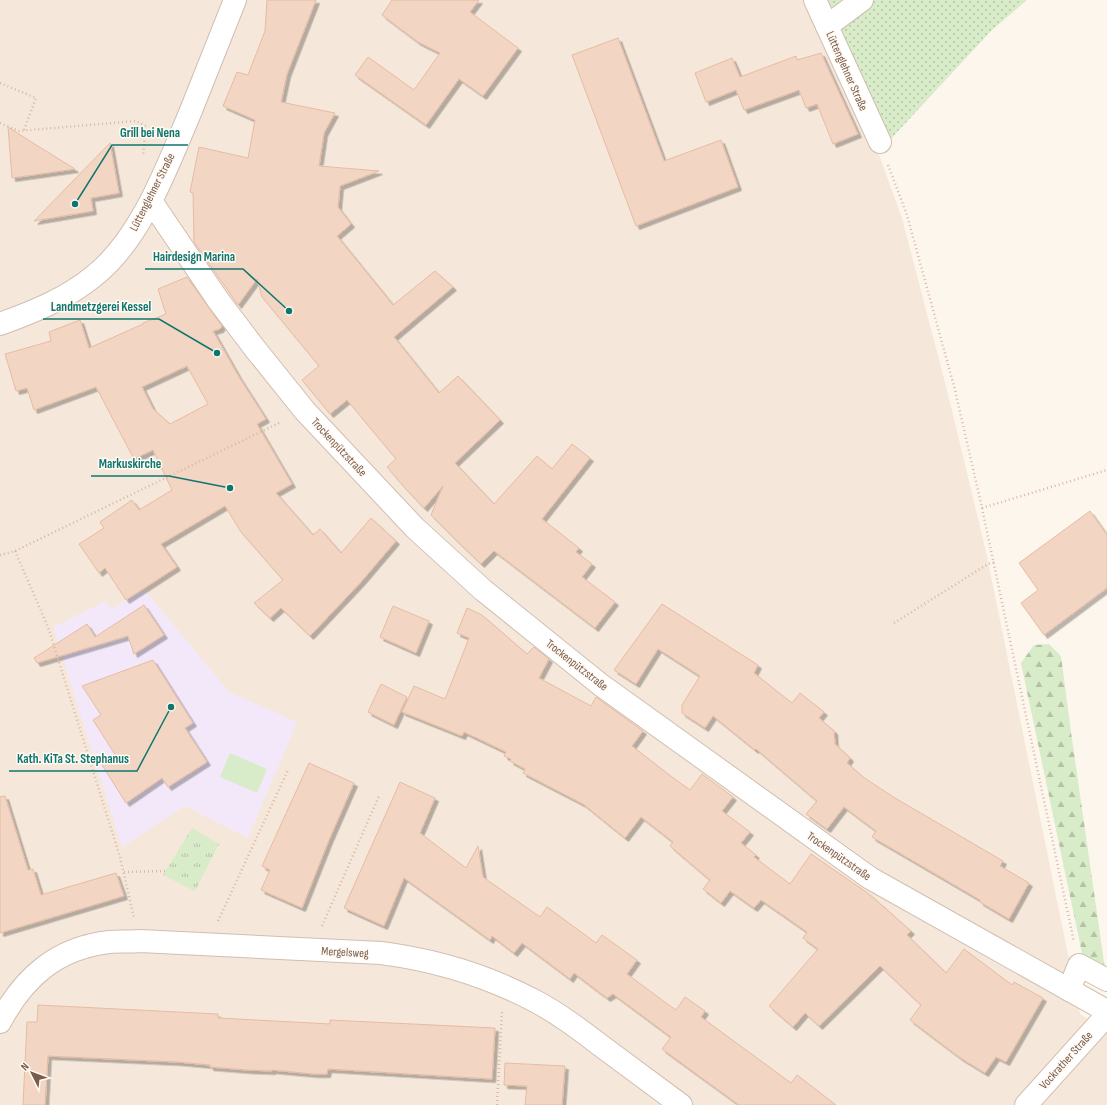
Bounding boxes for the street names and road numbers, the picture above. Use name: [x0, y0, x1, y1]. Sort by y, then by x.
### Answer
street label: Lüttenglehner Straße: [822, 29, 871, 113]
street label: Lüttenglehner Straße: [126, 151, 179, 234]
street label: Trockenpützstraße: [308, 415, 370, 480]
street label: Trockenpützstraße: [542, 636, 611, 695]
street label: Trockenpützstraße: [804, 829, 874, 884]
street label: Mergelsweg: [321, 944, 369, 961]
street label: Vockrather Straße: [1036, 1028, 1096, 1092]

